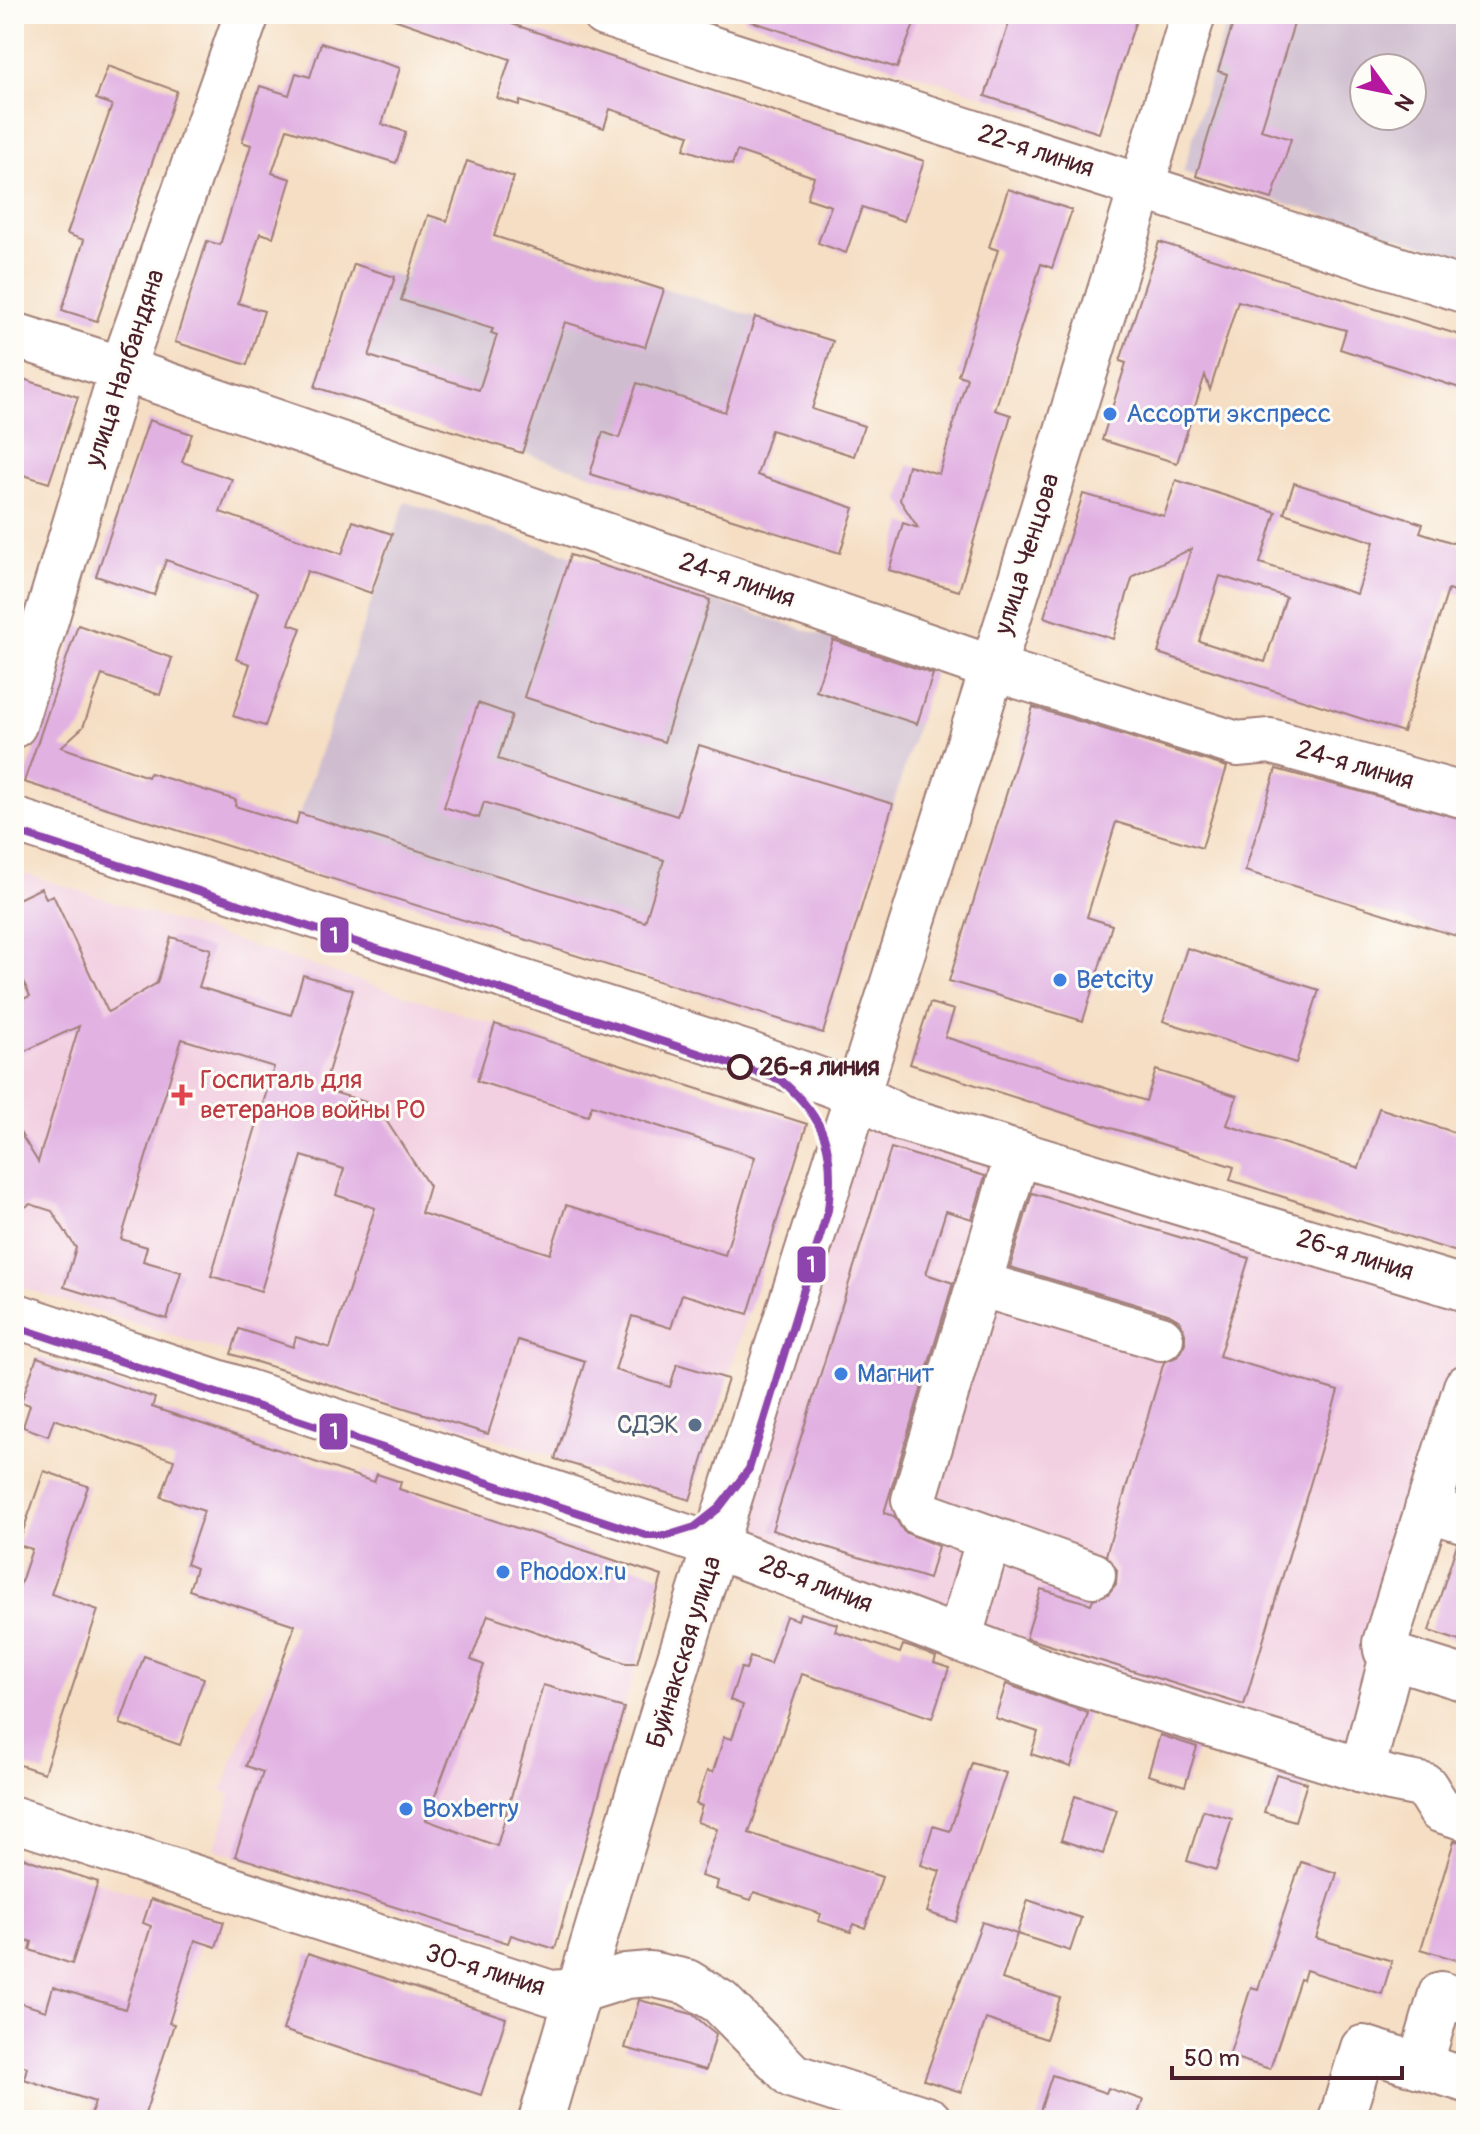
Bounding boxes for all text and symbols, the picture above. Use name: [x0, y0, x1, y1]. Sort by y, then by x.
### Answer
north arrow: [1348, 52, 1428, 132]
text: N: [1388, 88, 1420, 116]
street label: 22-я линия: [974, 117, 1098, 185]
street label: улица Налбандяна: [78, 265, 172, 472]
place label: Ассорти экспресс: [1126, 398, 1331, 430]
marker: Ассорти экспресс: [1101, 405, 1119, 423]
street label: улица Ченцова: [987, 470, 1067, 639]
street label: 24-я линия: [675, 545, 799, 615]
street label: 24-я линия: [1293, 733, 1417, 797]
line badge: 1: [319, 916, 350, 954]
text: 1: [330, 922, 338, 950]
place label: Betcity: [1076, 964, 1153, 996]
marker: Betcity: [1051, 971, 1069, 989]
place label: 26-я линия: [759, 1051, 880, 1083]
marker: 26-я линия: [728, 1055, 752, 1079]
place label: Госпиталь для ветеранов войны РО: [200, 1064, 425, 1126]
marker: Госпиталь для ветеранов войны РО: [171, 1084, 193, 1106]
street label: 26-я линия: [1293, 1222, 1417, 1288]
line badge: 1: [796, 1245, 827, 1284]
text: 1: [807, 1251, 815, 1279]
place label: Магнит: [857, 1358, 934, 1390]
marker: Магнит: [832, 1365, 850, 1383]
place label: СДЭК: [617, 1409, 679, 1441]
line badge: 1: [318, 1412, 349, 1451]
marker: СДЭК: [686, 1416, 704, 1434]
text: 1: [330, 1418, 338, 1446]
street label: 28-я линия: [755, 1548, 877, 1620]
street label: Буйнакская улица: [640, 1552, 728, 1752]
place label: Phodox.ru: [519, 1556, 627, 1588]
marker: Phodox.ru: [494, 1563, 512, 1581]
place label: Boxberry: [422, 1793, 519, 1825]
marker: Boxberry: [397, 1800, 415, 1818]
street label: 30-я линия: [421, 1937, 549, 2003]
scale bar: [1172, 2030, 1402, 2080]
text: 50 m: [1184, 2044, 1240, 2073]

